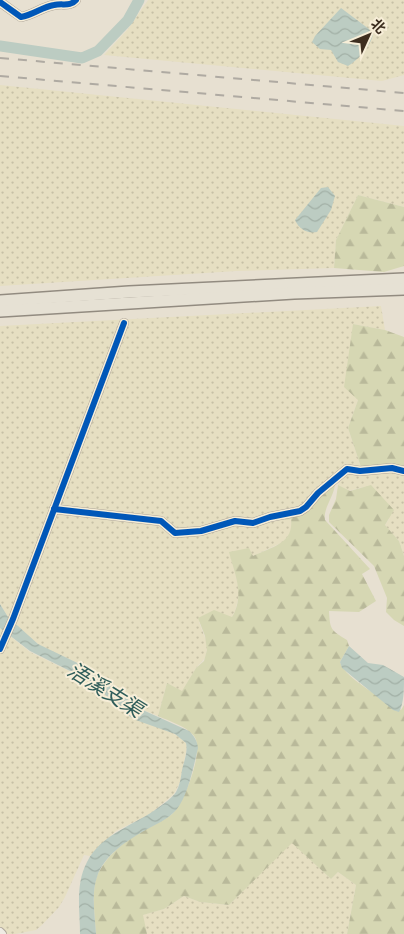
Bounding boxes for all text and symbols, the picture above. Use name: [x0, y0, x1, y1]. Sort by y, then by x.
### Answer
north arrow: [344, 10, 394, 60]
text: 北: [366, 14, 390, 39]
water label: 浯溪支渠: [60, 655, 151, 728]

